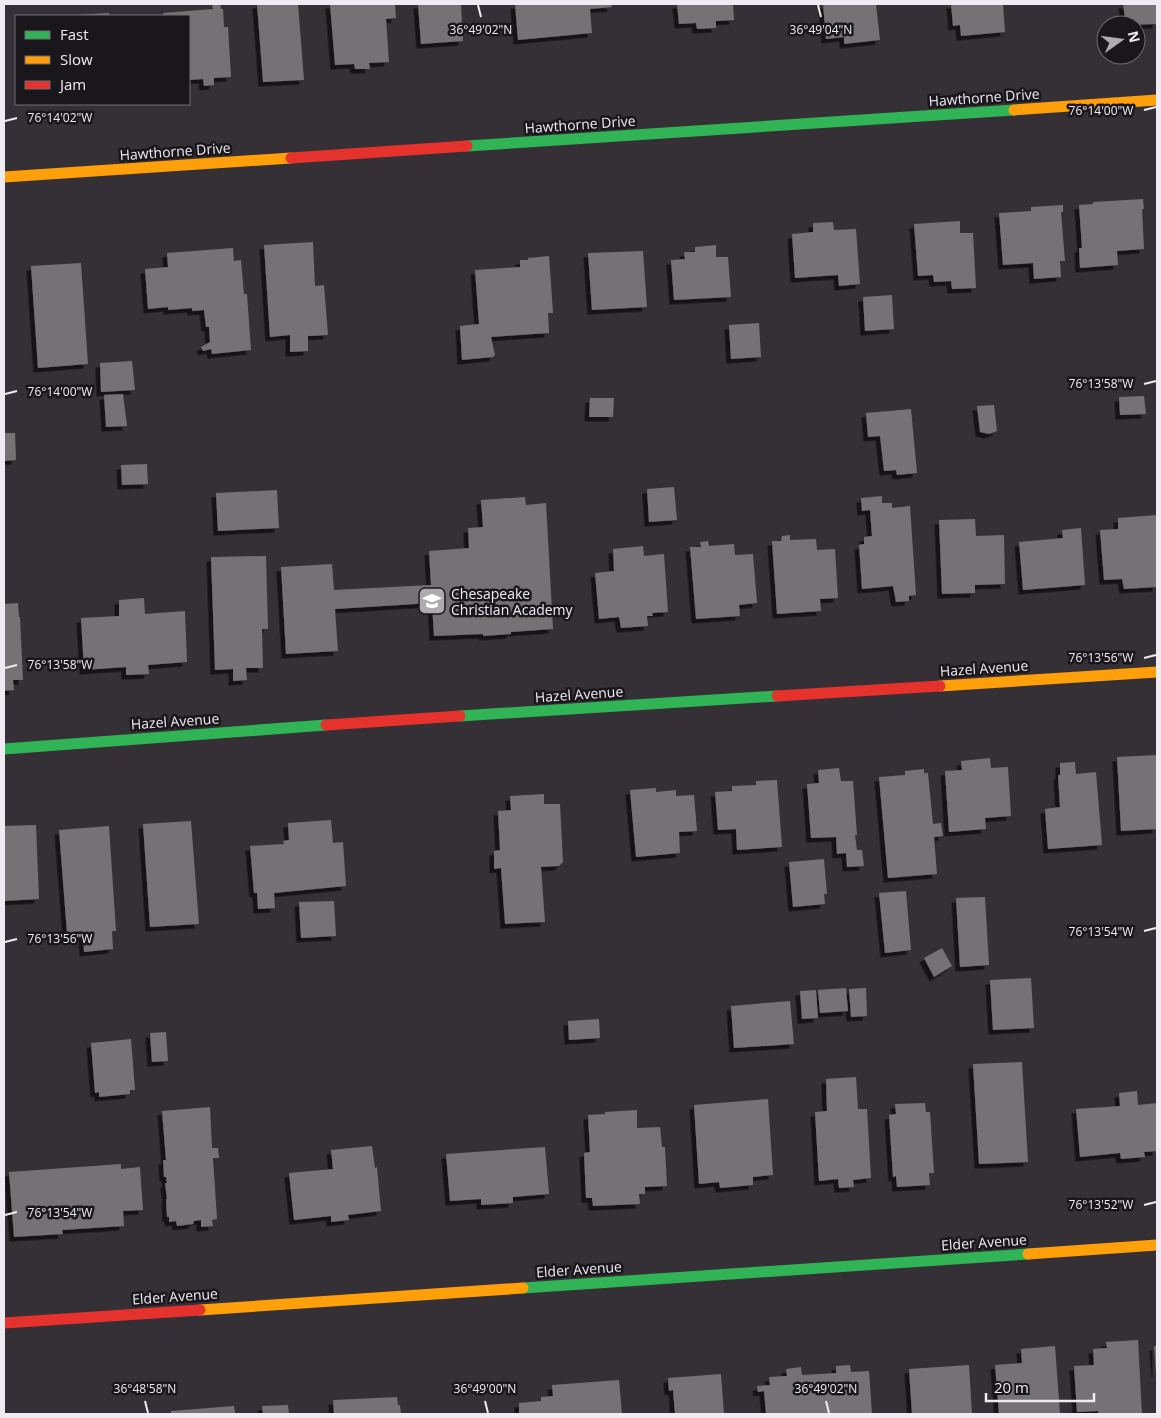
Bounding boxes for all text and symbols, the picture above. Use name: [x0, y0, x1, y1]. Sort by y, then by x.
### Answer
legend: [15, 15, 190, 105]
north arrow: [1096, 15, 1146, 65]
text: 36°49'02"N: [450, 21, 512, 38]
text: 36°49'04"N: [790, 21, 852, 38]
text: Fast: [60, 24, 89, 44]
text: N: [1124, 29, 1145, 45]
text: Slow: [60, 49, 93, 69]
text: Jam: [58, 74, 86, 94]
street label: Hawthorne Drive: [928, 84, 1040, 110]
text: 76°14'00"W: [1069, 102, 1133, 119]
text: 76°14'02"W: [28, 109, 92, 126]
street label: Hawthorne Drive: [524, 111, 636, 137]
street label: Hawthorne Drive: [119, 138, 231, 164]
text: 76°13'58"W: [1069, 375, 1133, 392]
text: 76°14'00"W: [28, 383, 92, 400]
place label: Chesapeake Christian Academy: [451, 584, 574, 619]
school or university icon: Chesapeake Christian Academy: [417, 586, 447, 616]
text: 76°13'56"W: [1069, 649, 1133, 666]
street label: Hazel Avenue: [939, 655, 1029, 681]
text: 76°13'58"W: [28, 656, 92, 673]
street label: Hazel Avenue: [534, 681, 624, 707]
street label: Hazel Avenue: [130, 708, 220, 734]
text: 76°13'54"W: [1069, 923, 1133, 940]
text: 76°13'56"W: [28, 930, 92, 947]
text: 76°13'52"W: [1069, 1196, 1133, 1213]
text: 76°13'54"W: [28, 1204, 92, 1221]
street label: Elder Avenue: [941, 1230, 1028, 1254]
street label: Elder Avenue: [536, 1257, 623, 1281]
street label: Elder Avenue: [132, 1284, 219, 1308]
scale bar: [986, 1370, 1094, 1402]
text: 20 m: [994, 1377, 1029, 1397]
text: 36°48'58"N: [114, 1380, 176, 1397]
text: 36°49'00"N: [454, 1380, 516, 1397]
text: 36°49'02"N: [795, 1380, 857, 1397]

